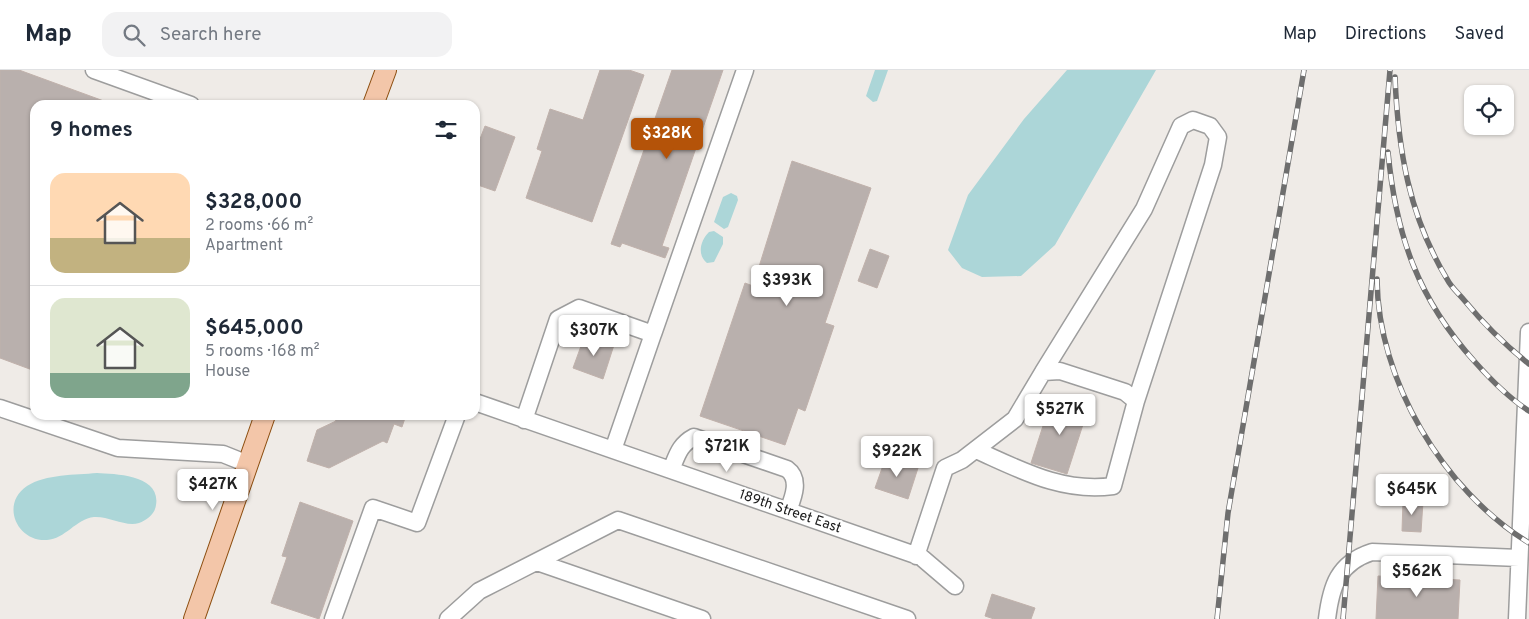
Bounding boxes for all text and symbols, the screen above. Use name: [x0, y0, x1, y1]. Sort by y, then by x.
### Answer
search box: [102, 12, 452, 57]
text: Map: [25, 20, 72, 50]
icon: search: [120, 21, 148, 49]
text: Search here: [160, 23, 261, 47]
text: Map: [1283, 23, 1317, 46]
text: Directions: [1345, 23, 1427, 46]
text: Saved: [1455, 23, 1504, 46]
map controls: [1464, 85, 1514, 135]
button: locate: [1464, 85, 1514, 135]
icon: filters: [432, 116, 460, 144]
text: 9 homes: [50, 117, 133, 144]
pin: $328K: [632, 118, 702, 160]
text: $328K: [642, 124, 692, 144]
text: $328,000: [205, 189, 302, 216]
icon: home: [90, 193, 150, 253]
text: 2 rooms · 66 m²: [205, 216, 313, 236]
text: Apartment: [205, 236, 283, 256]
pin: $393K: [752, 264, 822, 307]
text: $393K: [762, 271, 812, 291]
pin: $307K: [559, 314, 629, 357]
text: $645,000: [205, 315, 304, 342]
icon: home: [90, 318, 150, 378]
text: $307K: [569, 321, 619, 341]
text: 5 rooms · 168 m²: [205, 342, 320, 362]
text: House: [205, 362, 250, 382]
pin: $527K: [1025, 394, 1095, 436]
text: $527K: [1036, 400, 1084, 420]
pin: $721K: [692, 430, 762, 473]
pin: $922K: [862, 436, 932, 478]
text: $721K: [704, 437, 750, 457]
text: $922K: [872, 442, 922, 462]
pin: $427K: [178, 468, 248, 511]
pin: $645K: [1377, 474, 1447, 516]
text: $427K: [188, 475, 238, 495]
text: $645K: [1387, 480, 1437, 500]
street label: 189th Street East: [737, 486, 843, 538]
pin: $562K: [1382, 556, 1452, 598]
text: $562K: [1392, 562, 1442, 582]

